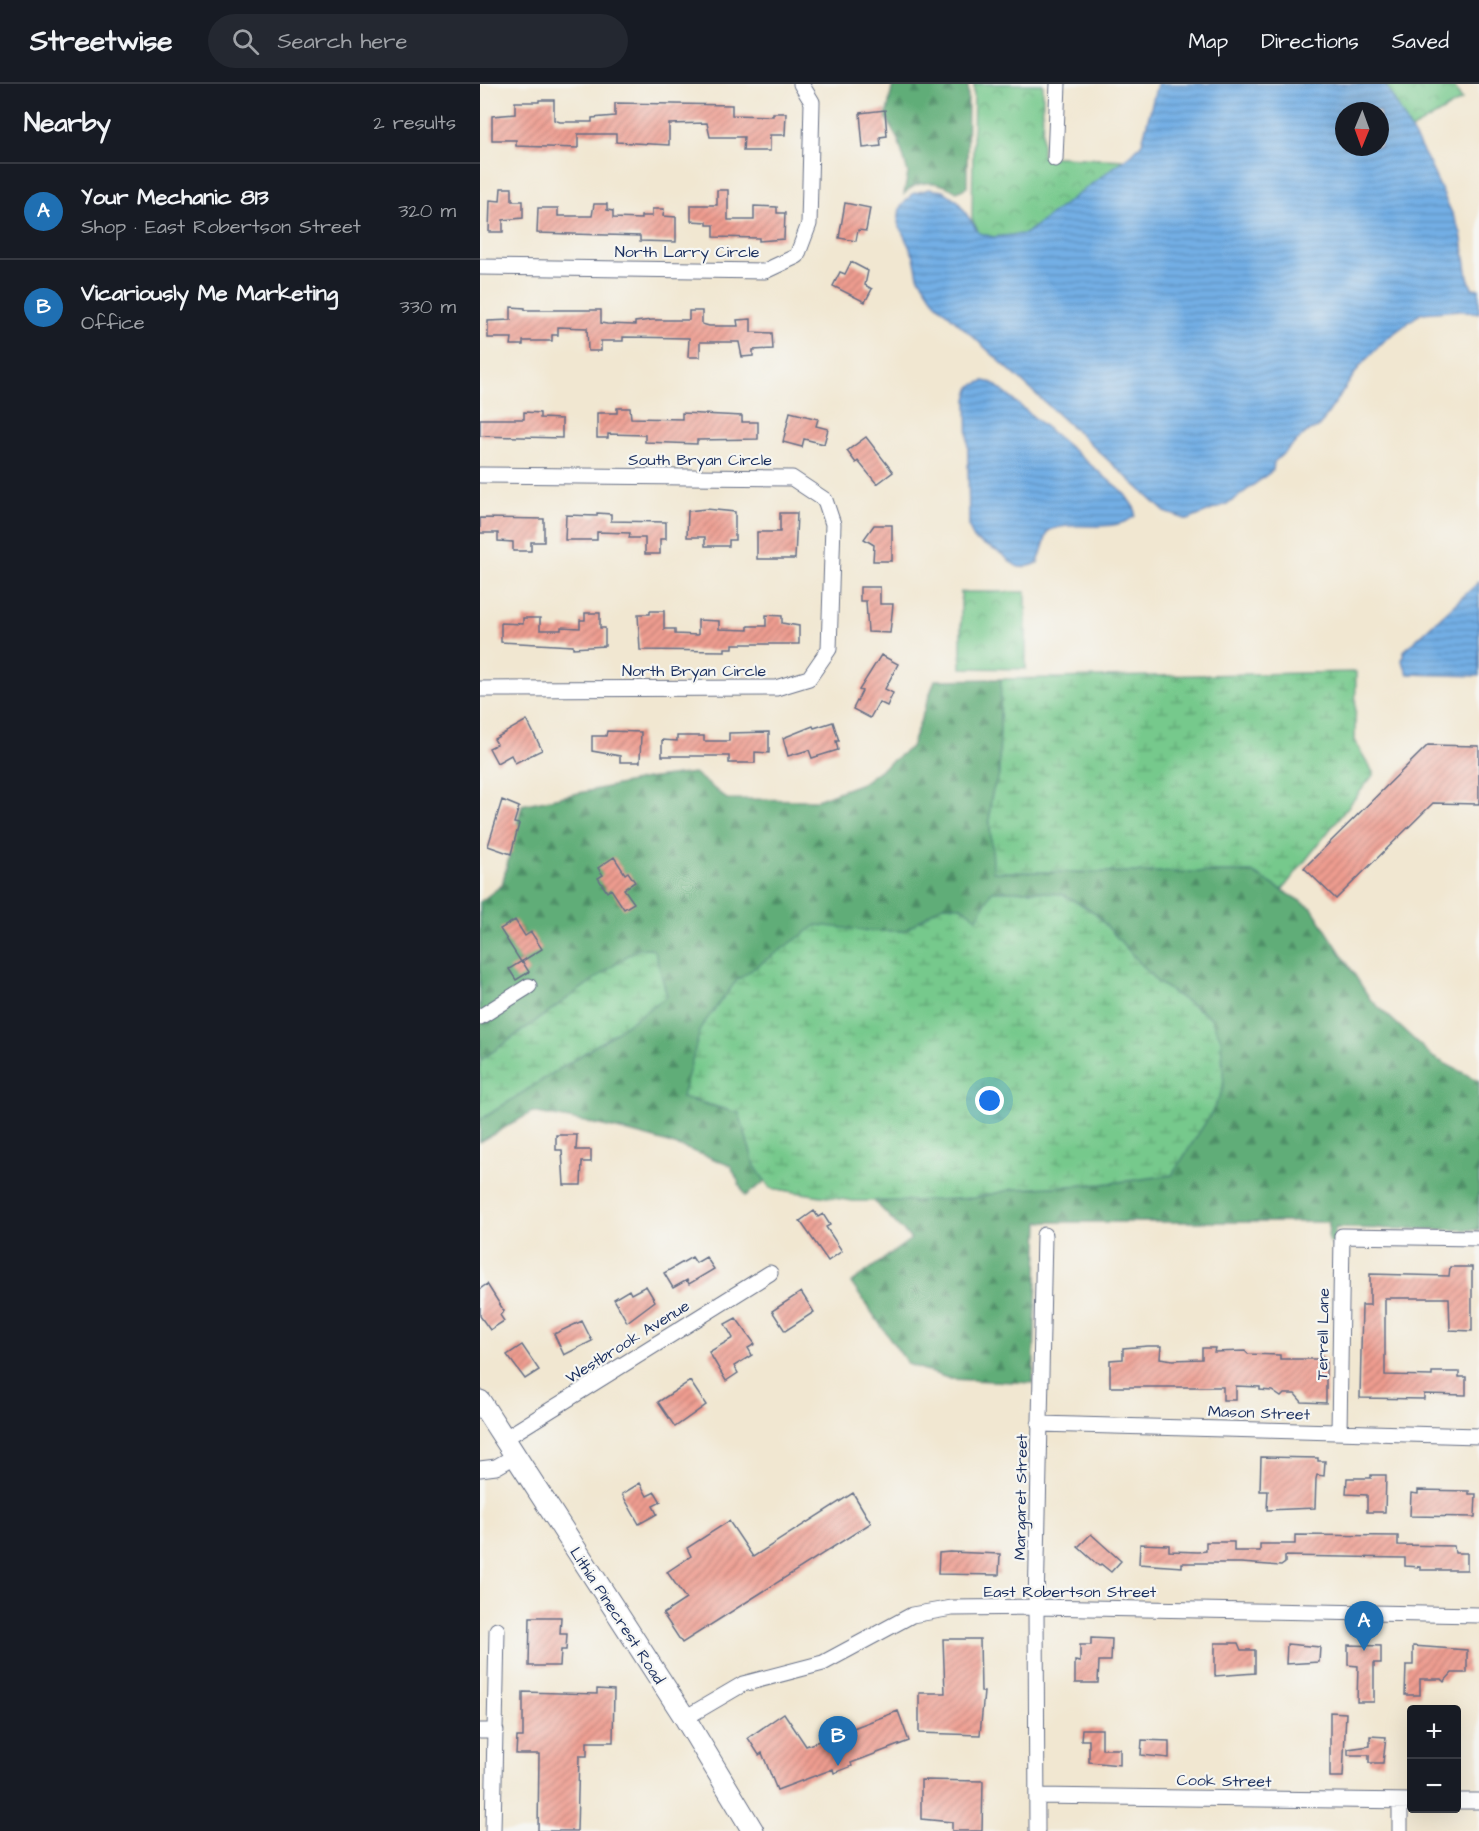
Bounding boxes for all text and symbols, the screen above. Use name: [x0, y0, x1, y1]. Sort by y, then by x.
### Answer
search box: [208, 14, 628, 68]
text: Streetwise: [30, 22, 172, 61]
icon: search: [229, 25, 262, 58]
text: Search here: [277, 26, 407, 57]
text: Map: [1188, 27, 1228, 56]
text: Directions: [1261, 27, 1359, 56]
text: Saved: [1392, 27, 1449, 56]
north arrow: [1335, 102, 1389, 156]
text: Nearby: [24, 105, 111, 141]
text: 2 results: [373, 109, 456, 137]
text: Your Mechanic 813: [81, 182, 269, 213]
text: A: [37, 197, 50, 225]
text: 320 m: [398, 197, 456, 225]
text: Shop · East Robertson Street: [81, 213, 361, 241]
street label: North Larry Circle: [615, 241, 760, 264]
text: Vicariously Me Marketing: [81, 278, 338, 309]
text: B: [36, 293, 51, 321]
text: 330 m: [399, 293, 456, 321]
text: Office: [81, 309, 145, 337]
street label: South Bryan Circle: [628, 449, 772, 472]
street label: North Bryan Circle: [622, 660, 766, 683]
your location: [975, 1086, 1004, 1115]
street label: Terrell Lane: [1311, 1287, 1335, 1380]
street label: Westbrook Avenue: [561, 1295, 694, 1389]
street label: Mason Street: [1208, 1400, 1311, 1426]
street label: Margaret Street: [1009, 1433, 1034, 1560]
street label: Lithia Pinecrest Road: [565, 1543, 670, 1688]
street label: East Robertson Street: [984, 1581, 1157, 1603]
pin: A: [1344, 1602, 1384, 1651]
map controls: [1407, 1705, 1461, 1813]
button: +: [1407, 1705, 1461, 1759]
pin: B: [818, 1716, 858, 1766]
button: −: [1407, 1759, 1461, 1813]
street label: Cook Street: [1176, 1769, 1272, 1793]

